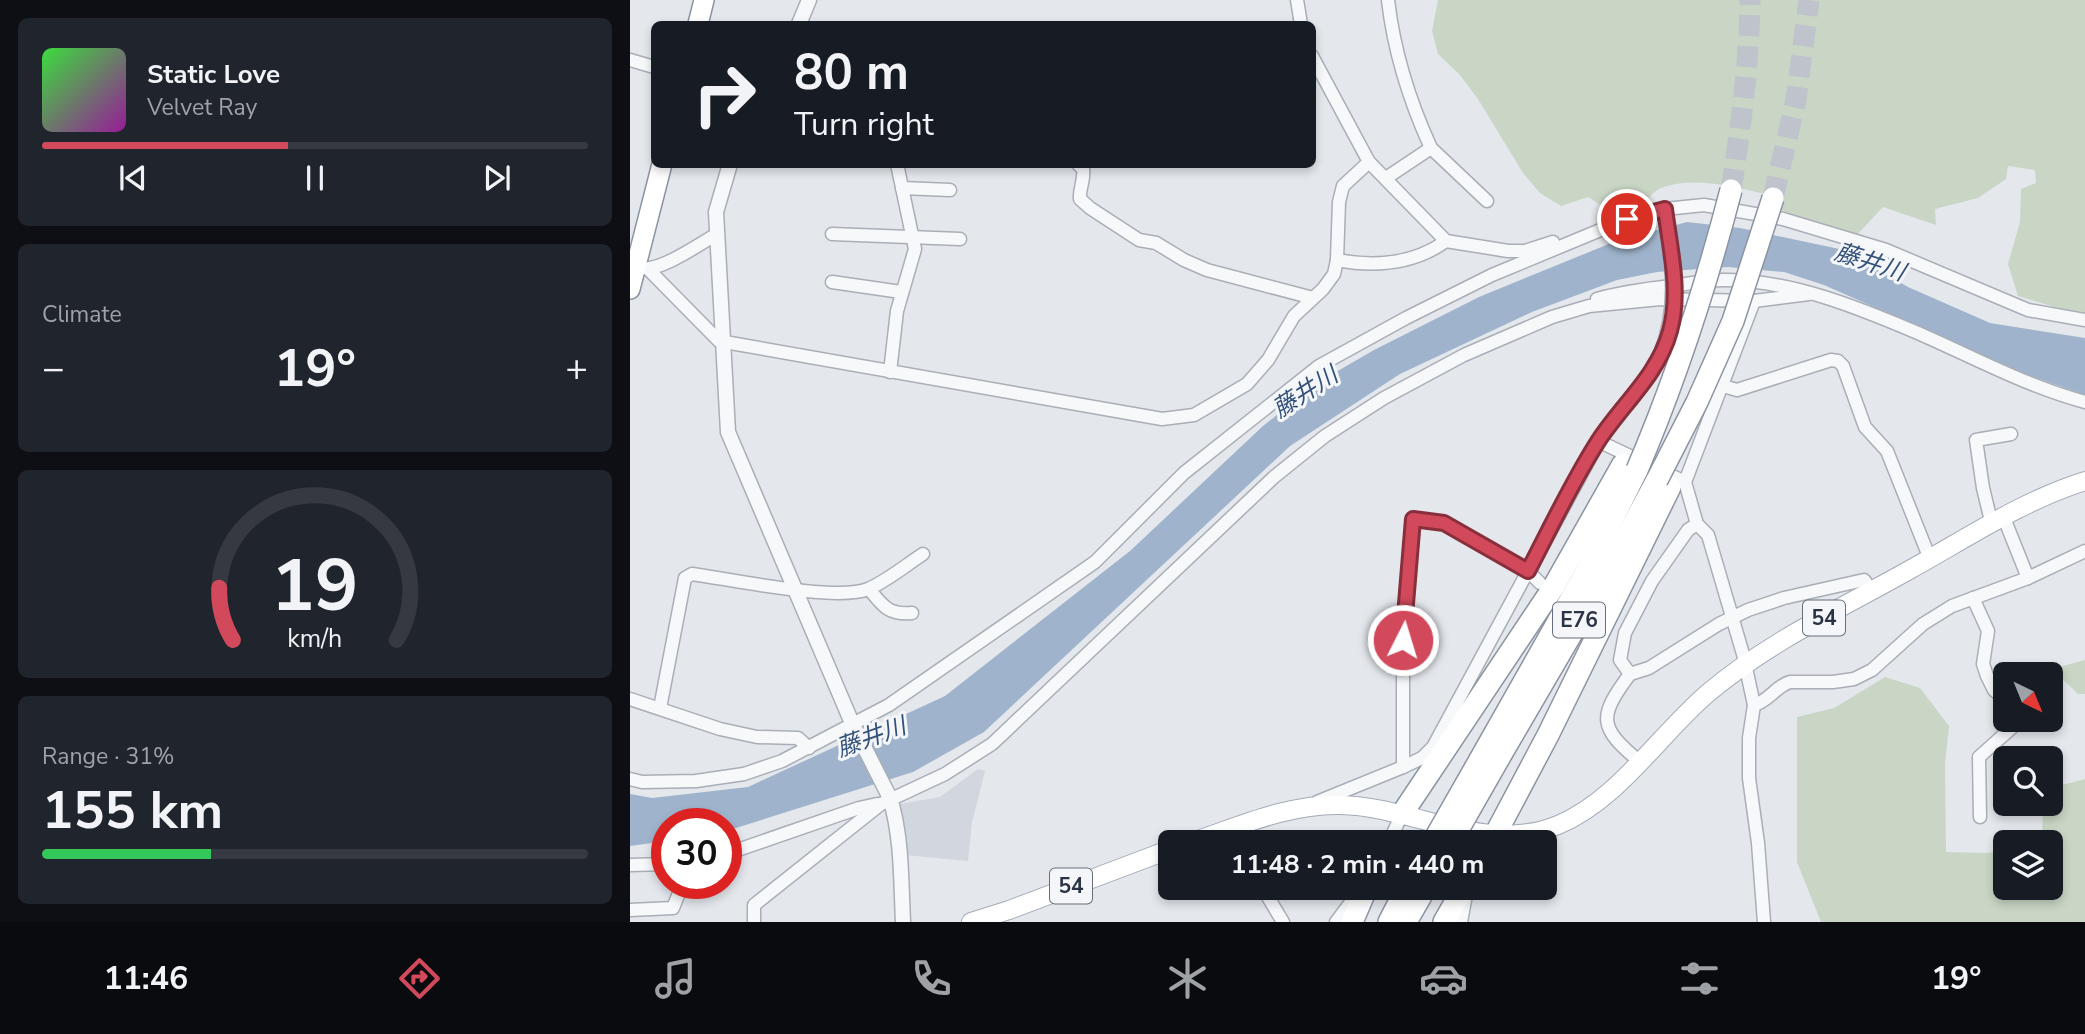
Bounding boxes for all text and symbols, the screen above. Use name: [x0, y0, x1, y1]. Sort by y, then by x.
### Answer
text: 80 m: [794, 39, 909, 106]
icon: right: [679, 49, 770, 140]
text: Static Love: [147, 57, 280, 92]
text: Velvet Ray: [147, 92, 257, 123]
text: Turn right: [794, 103, 934, 146]
icon: previous: [114, 159, 152, 197]
icon: pause: [296, 159, 334, 197]
icon: next: [478, 159, 516, 197]
pin: [1597, 189, 1657, 249]
icon: arrive: [1608, 200, 1646, 238]
water label: 藤井川: [1831, 236, 1912, 289]
text: Climate: [42, 299, 122, 330]
text: 19°: [274, 333, 356, 404]
text: −: [42, 343, 65, 394]
text: +: [565, 343, 588, 394]
water label: 藤井川: [1266, 357, 1346, 425]
text: 19: [271, 536, 359, 636]
road number: 54: [1803, 600, 1845, 636]
road number: E76: [1553, 602, 1605, 638]
position arrow: [1366, 603, 1440, 677]
text: km/h: [287, 622, 343, 656]
north arrow: [1993, 662, 2063, 732]
map controls: [1993, 662, 2063, 900]
water label: 藤井川: [832, 709, 913, 764]
text: Range · 31%: [42, 741, 174, 772]
button: search: [1993, 746, 2063, 816]
text: 155 km: [42, 775, 223, 846]
speed limit sign: 30: [651, 808, 742, 899]
button: layers: [1993, 830, 2063, 900]
text: 11:48 · 2 min · 440 m: [1231, 847, 1484, 882]
road number: 54: [1050, 868, 1092, 903]
icon: directions: [395, 954, 444, 1003]
icon: music: [651, 954, 700, 1003]
icon: phone: [907, 954, 956, 1003]
icon: climate: [1163, 954, 1212, 1003]
icon: car: [1419, 954, 1468, 1003]
icon: filters: [1675, 954, 1724, 1003]
text: 11:46: [103, 957, 188, 1000]
text: 19°: [1931, 957, 1981, 1000]

